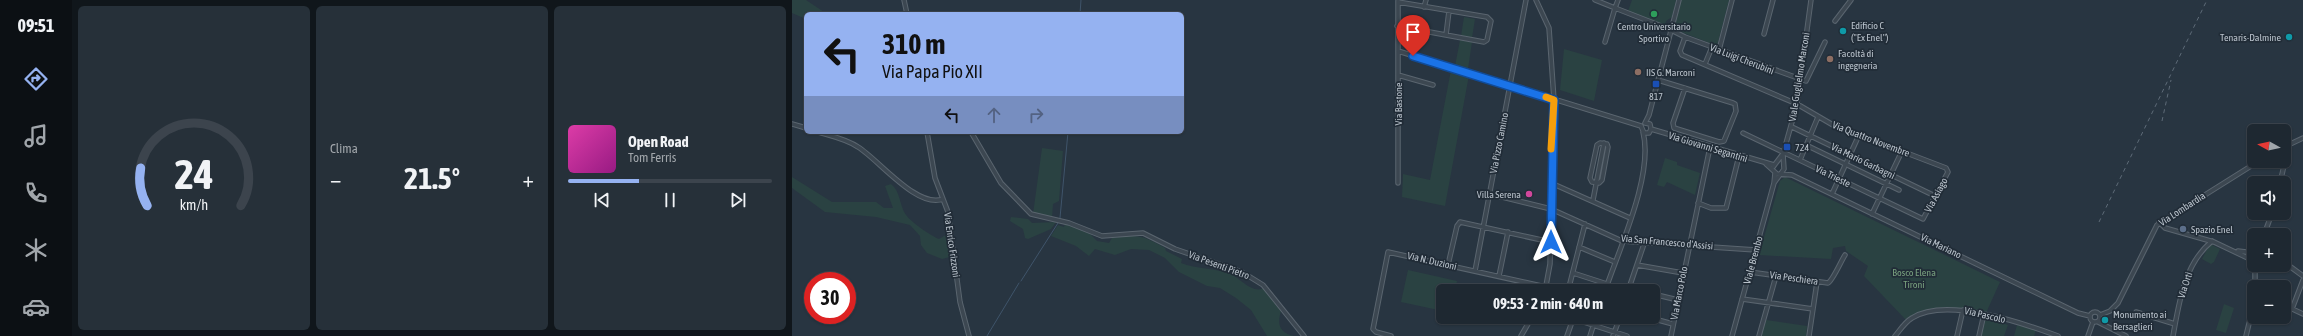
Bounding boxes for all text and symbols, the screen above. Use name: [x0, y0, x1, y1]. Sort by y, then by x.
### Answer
marker: Centro Universitario Sportivo: [1649, 9, 1659, 19]
text: 09:51: [17, 15, 55, 36]
pin: [1396, 15, 1430, 56]
place label: Edificio C ("Ex Enel"): [1851, 20, 1888, 43]
icon: arrive: [1402, 21, 1424, 43]
place label: Centro Universitario Sportivo: [1617, 21, 1691, 44]
marker: Edificio C ("Ex Enel"): [1838, 26, 1848, 36]
icon: left: [816, 28, 868, 80]
text: 310 m: [882, 28, 945, 60]
street label: Viale Guglielmo Marconi: [1787, 32, 1811, 122]
place label: Tenaris-Dalmine: [2220, 32, 2281, 43]
marker: Tenaris-Dalmine: [2284, 32, 2294, 42]
street label: Via Luigi Cherubini: [1708, 42, 1776, 76]
place label: Facoltà di ingegneria: [1838, 48, 1878, 71]
marker: Facoltà di ingegneria: [1825, 54, 1835, 64]
text: Via Papa Pio XII: [882, 61, 983, 82]
icon: directions: [22, 65, 50, 93]
marker: IIS G. Marconi: [1633, 67, 1643, 77]
place label: IIS G. Marconi: [1646, 67, 1695, 78]
marker: 817: [1651, 79, 1661, 89]
street label: Via Bastone: [1393, 82, 1404, 126]
place label: 817: [1649, 91, 1663, 102]
icon: left: [941, 104, 963, 126]
icon: ahead: [983, 104, 1005, 126]
icon: right: [1025, 104, 1047, 126]
street label: Via Pizzo Camino: [1488, 111, 1510, 174]
street label: Via Quattro Novembre: [1831, 119, 1912, 159]
icon: music: [22, 122, 50, 150]
north arrow: [2247, 124, 2291, 168]
map controls: [2247, 124, 2291, 324]
street label: Via Giovanni Segantini: [1667, 130, 1749, 164]
text: Open Road: [628, 133, 689, 150]
text: Clima: [330, 141, 358, 156]
street label: Via Mario Garbagni: [1829, 141, 1897, 181]
marker: 724: [1782, 142, 1792, 152]
place label: 724: [1795, 142, 1809, 153]
text: 24: [174, 150, 214, 198]
text: Tom Ferris: [628, 150, 676, 165]
text: 21.5°: [404, 161, 460, 195]
street label: Via Trieste: [1814, 163, 1853, 189]
text: −: [330, 166, 341, 192]
text: +: [523, 166, 534, 192]
street label: Via Asiago: [1922, 176, 1950, 214]
button: sound: [2247, 176, 2291, 220]
icon: phone: [22, 179, 50, 207]
icon: previous: [591, 189, 613, 211]
icon: pause: [659, 189, 681, 211]
icon: next: [727, 189, 749, 211]
place label: Villa Serena: [1477, 189, 1521, 200]
marker: Villa Serena: [1524, 189, 1534, 199]
street label: Via Lombardia: [2157, 190, 2208, 228]
text: km/h: [180, 197, 208, 213]
street label: Via Enrico Frizzoni: [942, 212, 962, 278]
position arrow: [1530, 221, 1572, 263]
marker: Spazio Enel: [2178, 224, 2188, 234]
place label: Spazio Enel: [2191, 224, 2233, 235]
button: +: [2247, 228, 2291, 272]
street label: Via Mariano: [1919, 231, 1963, 261]
street label: Via San Francesco d'Assisi: [1621, 232, 1713, 252]
street label: Viale Brembo: [1741, 235, 1765, 285]
icon: climate: [22, 236, 50, 264]
street label: Via Pesenti Pietro: [1187, 249, 1251, 281]
street label: Via N. Duzioni: [1406, 250, 1458, 272]
street label: Via Marco Polo: [1668, 265, 1690, 321]
park label: Bosco Elena Tironi: [1892, 267, 1936, 290]
street label: Via Peschiera: [1769, 269, 1819, 287]
street label: Via Orti: [2176, 270, 2194, 300]
speed limit sign: 30: [804, 272, 856, 324]
button: −: [2247, 280, 2291, 324]
icon: car: [22, 293, 50, 321]
text: 09:53 · 2 min · 640 m: [1493, 295, 1603, 312]
street label: Via Pascolo: [1963, 305, 2007, 325]
place label: Monumento ai Bersaglieri: [2113, 309, 2166, 332]
marker: Monumento ai Bersaglieri: [2100, 315, 2110, 325]

